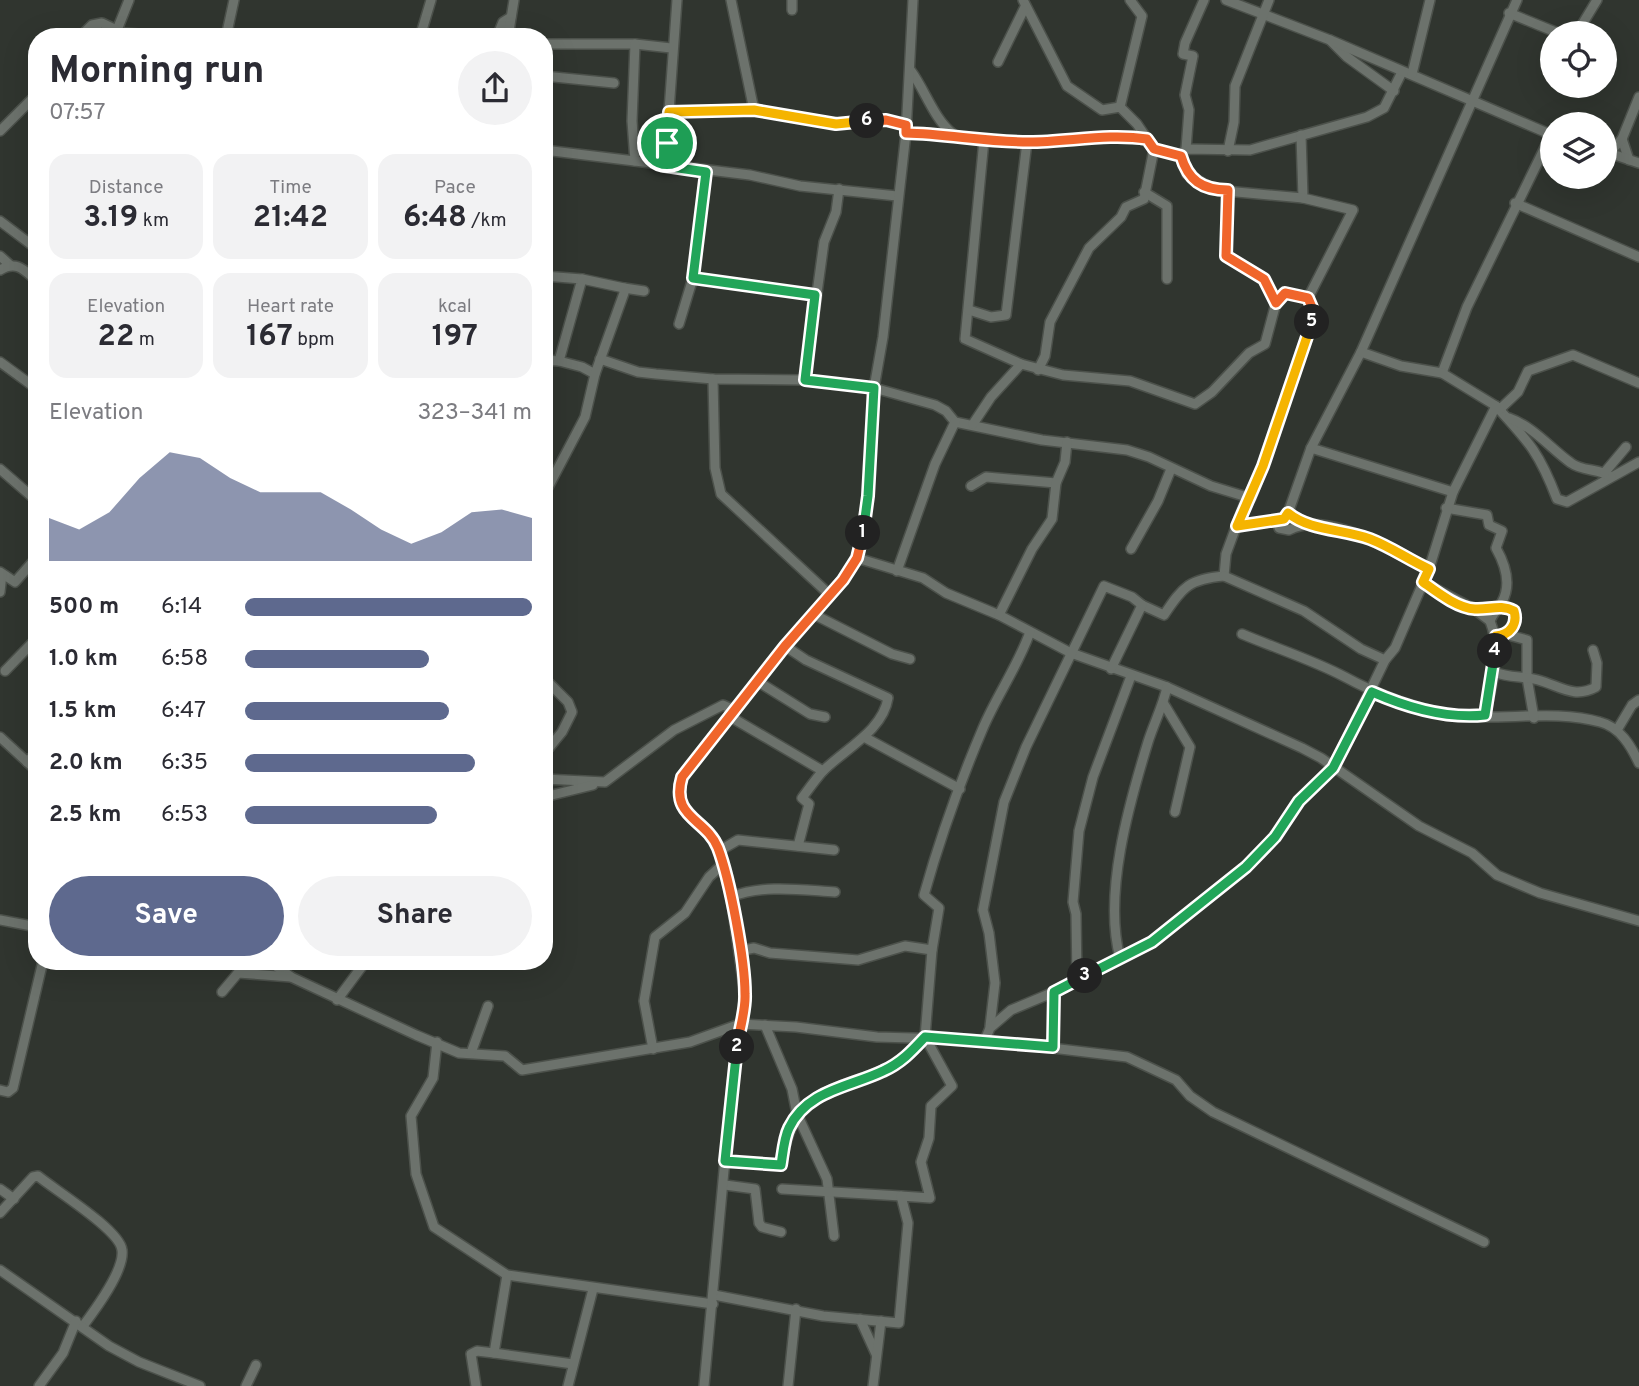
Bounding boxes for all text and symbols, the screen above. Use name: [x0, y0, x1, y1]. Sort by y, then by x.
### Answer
map controls: [1540, 21, 1617, 189]
button: locate: [1540, 21, 1617, 98]
text: Morning run: [49, 48, 265, 97]
button: share: [458, 51, 532, 125]
text: 07:57: [49, 99, 105, 128]
pin: 6: [850, 104, 884, 138]
text: 6: [861, 108, 872, 132]
button: layers: [1540, 112, 1617, 189]
pin: [637, 113, 697, 173]
icon: arrive: [648, 124, 686, 162]
text: Distance: [89, 176, 163, 200]
text: Time: [269, 176, 312, 200]
text: Pace: [434, 176, 476, 200]
text: 3.19: [83, 200, 138, 237]
text: 21:42: [253, 200, 328, 237]
text: 6:48: [403, 200, 467, 237]
text: km: [138, 209, 169, 233]
text: /km: [467, 209, 507, 233]
text: Elevation: [87, 295, 165, 319]
text: Heart rate: [247, 295, 334, 319]
text: kcal: [438, 295, 472, 319]
pin: 5: [1294, 304, 1330, 340]
text: 5: [1306, 309, 1317, 333]
text: 22: [98, 319, 134, 356]
text: 167: [246, 319, 293, 356]
text: 197: [432, 319, 478, 356]
text: m: [134, 328, 155, 352]
text: bpm: [293, 328, 335, 352]
text: Elevation: [49, 399, 144, 428]
text: 323–341 m: [417, 399, 532, 428]
pin: 1: [846, 516, 880, 550]
text: 1: [859, 520, 866, 544]
text: 500 m: [49, 593, 119, 622]
text: 6:14: [161, 593, 202, 622]
pin: 4: [1478, 634, 1512, 668]
text: 4: [1488, 638, 1501, 662]
text: 1.0 km: [49, 645, 118, 674]
text: 6:58: [161, 645, 208, 674]
text: 1.5 km: [49, 697, 117, 726]
text: 6:47: [161, 697, 206, 726]
text: 2.0 km: [49, 749, 123, 778]
text: 6:35: [161, 749, 208, 778]
text: 2.5 km: [49, 801, 122, 830]
text: 6:53: [161, 801, 208, 830]
button: Save: [49, 876, 284, 956]
button: Share: [298, 876, 532, 956]
pin: 3: [1068, 958, 1102, 993]
text: 3: [1079, 963, 1090, 987]
pin: 2: [720, 1030, 754, 1064]
text: 2: [731, 1034, 742, 1058]

